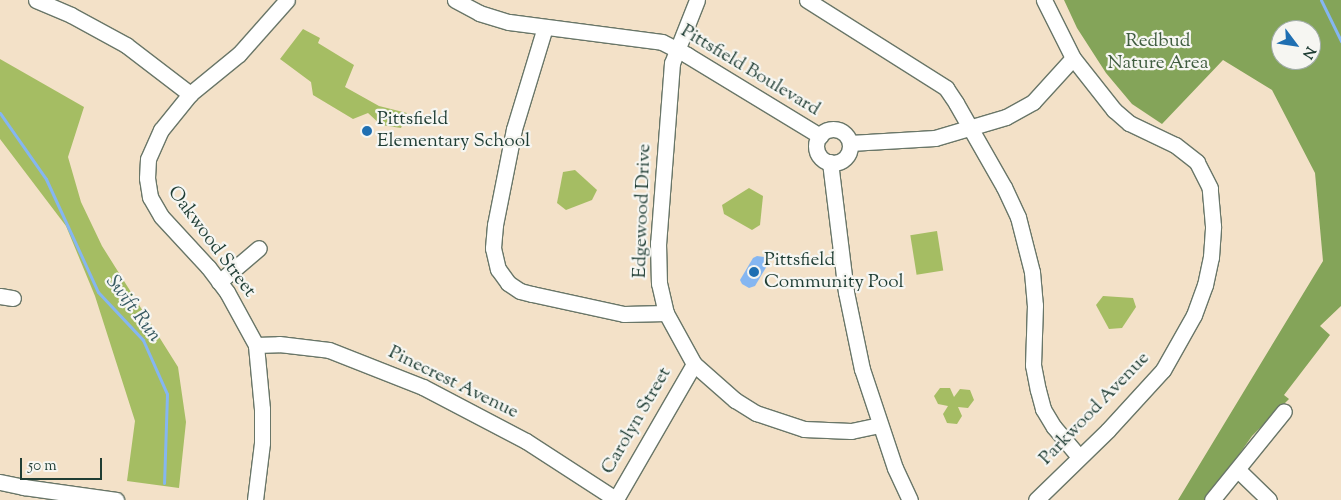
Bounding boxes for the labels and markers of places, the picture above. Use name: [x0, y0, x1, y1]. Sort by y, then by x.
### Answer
place label: Pittsfield Elementary School: [377, 109, 530, 153]
marker: Pittsfield Elementary School: [361, 125, 373, 137]
place label: Pittsfield Community Pool: [764, 250, 904, 294]
marker: Pittsfield Community Pool: [748, 266, 760, 278]

